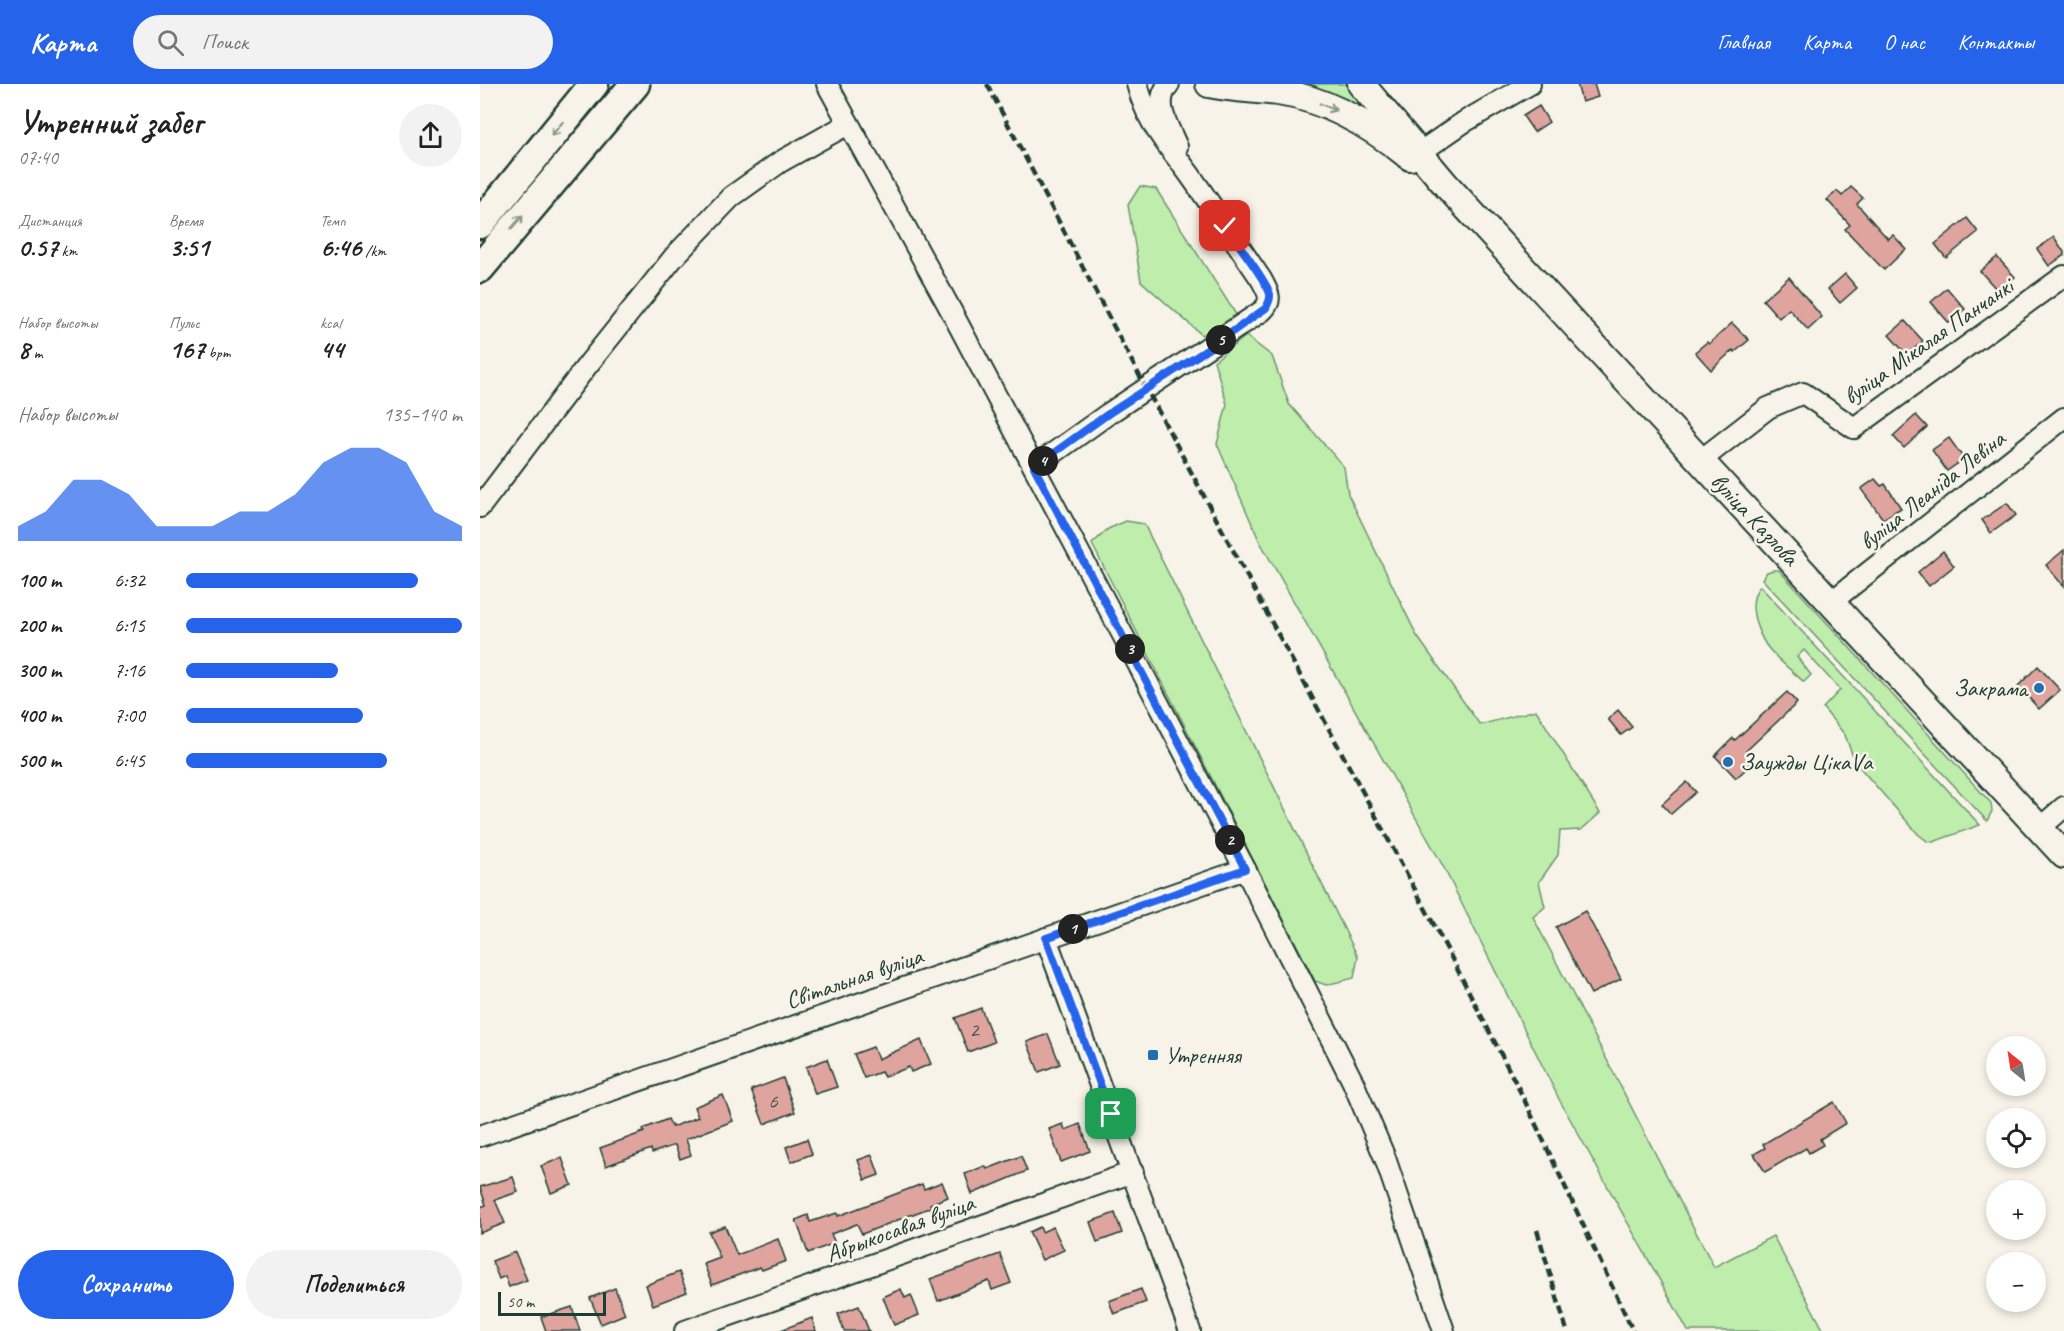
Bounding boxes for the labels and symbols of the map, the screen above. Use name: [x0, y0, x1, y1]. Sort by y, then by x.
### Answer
one-way arrow: [1318, 102, 1336, 113]
one-way arrow: [550, 121, 563, 137]
pin: [1199, 200, 1250, 251]
one-way arrow: [510, 214, 523, 230]
street label: вуліца Мікалая Панчанкі: [1837, 270, 2021, 411]
pin: 5: [1206, 325, 1236, 355]
street label: вуліца Леаніда Левіна: [1853, 423, 2012, 556]
pin: 4: [1028, 446, 1058, 476]
street label: вуліца Казлова: [1704, 466, 1807, 573]
pin: 3: [1115, 634, 1145, 664]
place label: Закрама: [1954, 673, 2029, 703]
marker: Закрама: [2032, 681, 2046, 695]
place label: Заужды ЦікаVа: [1740, 747, 1874, 777]
marker: Заужды ЦікаVа: [1721, 755, 1735, 769]
pin: 2: [1215, 825, 1245, 855]
pin: 1: [1058, 914, 1088, 944]
street label: Світальная вуліца: [781, 940, 928, 1015]
house number: 2: [969, 1017, 980, 1043]
north arrow: [1986, 1036, 2046, 1096]
place label: Утренняя: [1165, 1040, 1242, 1070]
marker: Утренняя: [1146, 1048, 1160, 1062]
house number: 6: [768, 1088, 778, 1114]
pin: [1085, 1088, 1136, 1139]
street label: Абрыкосавая вуліца: [822, 1187, 980, 1269]
scale bar: [498, 1289, 606, 1316]

